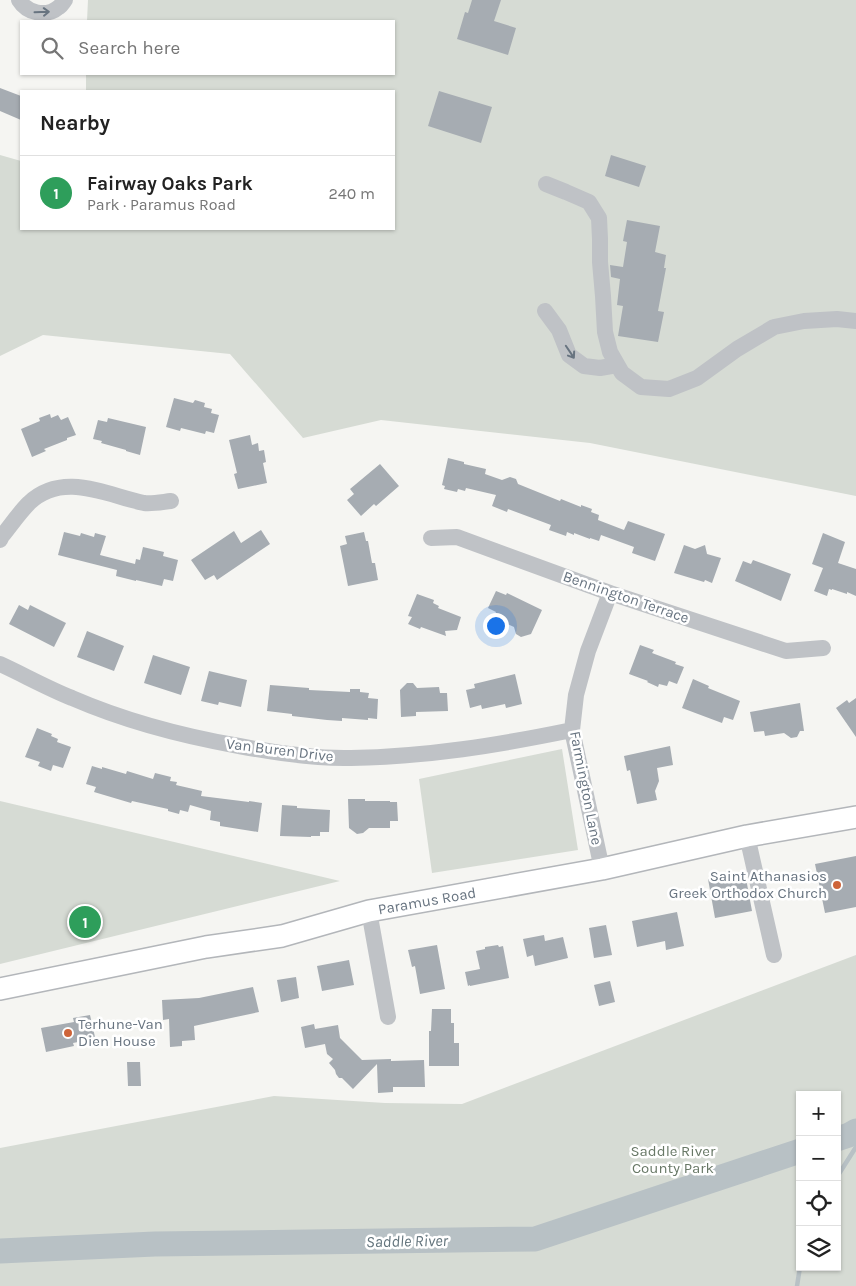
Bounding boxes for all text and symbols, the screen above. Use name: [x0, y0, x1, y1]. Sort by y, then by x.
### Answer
one-way arrow: [33, 7, 49, 16]
search box: [20, 20, 395, 75]
icon: search: [38, 34, 66, 62]
text: Search here: [78, 37, 180, 59]
text: Nearby: [40, 111, 110, 135]
text: Fairway Oaks Park: [87, 173, 253, 195]
text: 1: [53, 184, 59, 203]
text: 240 m: [329, 184, 375, 203]
text: Park · Paramus Road: [87, 195, 236, 214]
one-way arrow: [565, 345, 575, 359]
street label: Bennington Terrace: [561, 567, 691, 627]
your location: [483, 613, 509, 639]
street label: Farmington Lane: [566, 730, 606, 846]
street label: Van Buren Drive: [225, 734, 335, 766]
place label: Saint Athanasios Greek Orthodox Church: [669, 867, 827, 902]
marker: Saint Athanasios Greek Orthodox Church: [831, 879, 843, 891]
street label: Paramus Road: [377, 884, 477, 918]
pin: 1: [69, 903, 101, 941]
place label: Terhune-Van Dien House: [78, 1015, 163, 1050]
marker: Terhune-Van Dien House: [62, 1027, 74, 1039]
map controls: [796, 1091, 841, 1271]
button: +: [796, 1091, 841, 1136]
button: −: [796, 1136, 841, 1181]
park label: Saddle River County Park: [631, 1142, 716, 1177]
button: locate: [796, 1181, 841, 1226]
button: layers: [796, 1226, 841, 1271]
water label: Saddle River: [366, 1231, 449, 1251]

